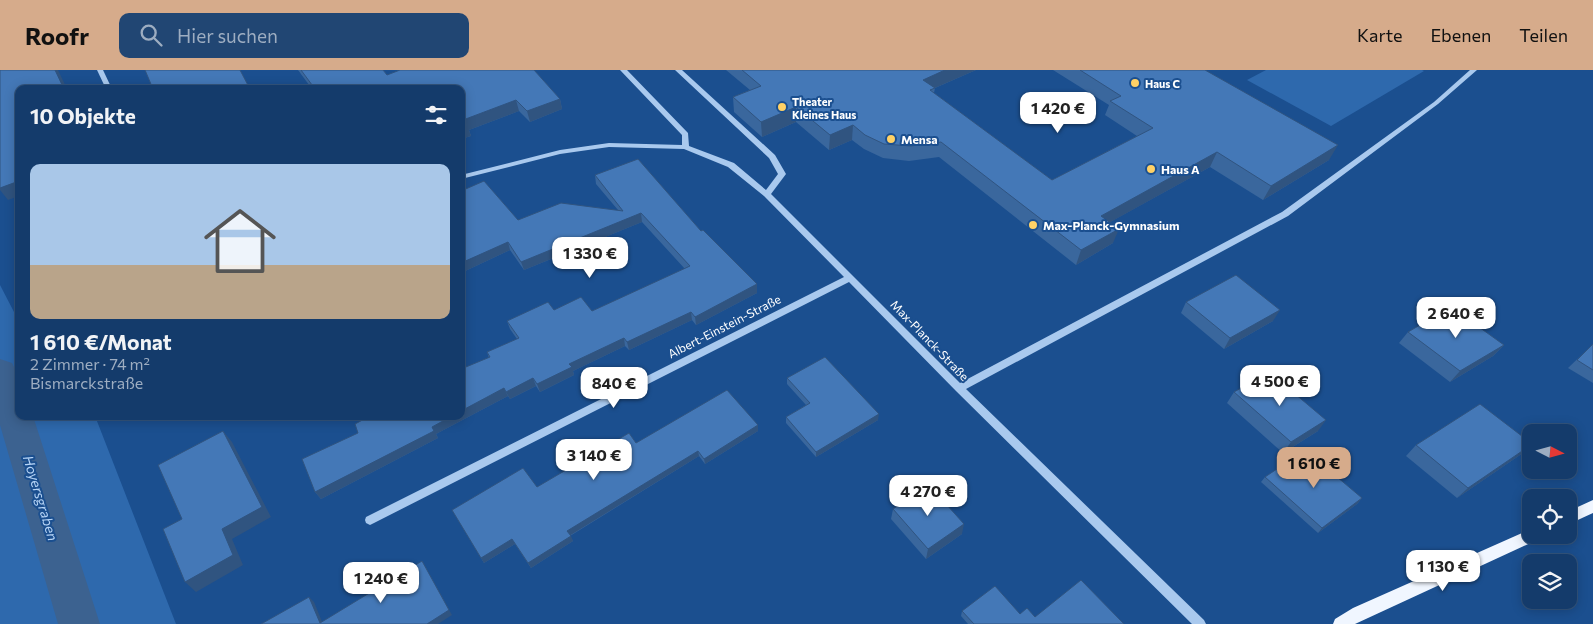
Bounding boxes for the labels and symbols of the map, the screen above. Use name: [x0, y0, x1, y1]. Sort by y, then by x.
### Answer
marker: Haus C: [1129, 77, 1141, 89]
place label: Haus C: [1145, 77, 1181, 90]
pin: 1 420 €: [1012, 92, 1104, 134]
place label: Theater Kleines Haus: [792, 95, 856, 121]
marker: Theater Kleines Haus: [776, 101, 788, 113]
place label: Mensa: [901, 132, 938, 146]
marker: Mensa: [885, 133, 897, 145]
place label: Haus A: [1161, 162, 1200, 176]
marker: Haus A: [1145, 163, 1157, 175]
place label: Max-Planck-Gymnasium: [1043, 218, 1179, 232]
marker: Max-Planck-Gymnasium: [1027, 219, 1039, 231]
pin: 1 330 €: [544, 236, 636, 279]
street label: Albert-Einstein-Straße: [665, 291, 783, 361]
pin: 2 640 €: [1410, 296, 1502, 339]
street label: Max-Planck-Straße: [888, 297, 972, 383]
pin: 4 500 €: [1234, 364, 1326, 407]
pin: 840 €: [579, 366, 649, 409]
north arrow: [1522, 424, 1578, 479]
pin: 3 140 €: [548, 438, 640, 481]
pin: 1 610 €: [1268, 446, 1360, 489]
water label: Hoyersgraben: [20, 453, 62, 543]
pin: 4 270 €: [882, 474, 974, 517]
pin: 1 130 €: [1397, 550, 1489, 592]
pin: 1 240 €: [335, 562, 427, 604]

